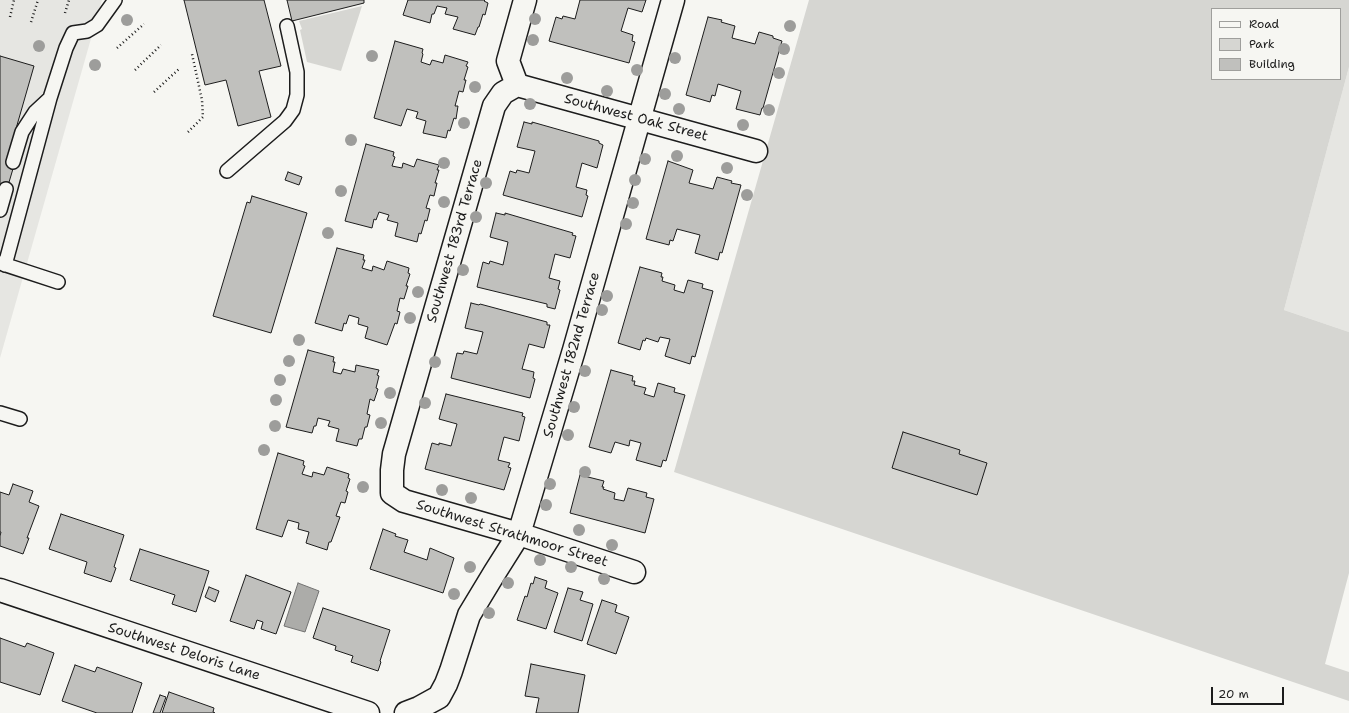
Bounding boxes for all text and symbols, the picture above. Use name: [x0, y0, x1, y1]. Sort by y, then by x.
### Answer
legend: [1211, 8, 1341, 80]
text: Road: [1249, 16, 1279, 32]
text: Park: [1249, 36, 1275, 52]
text: Building: [1249, 56, 1295, 72]
street label: Southwest Oak Street: [562, 91, 710, 145]
street label: Southwest 183rd Terrace: [424, 157, 486, 325]
street label: Southwest 182nd Terrace: [540, 270, 604, 440]
street label: Southwest Strathmoor Street: [414, 497, 610, 571]
street label: Southwest Deloris Lane: [106, 619, 262, 685]
scale bar: [1213, 679, 1286, 705]
text: 20 m: [1218, 686, 1249, 702]

